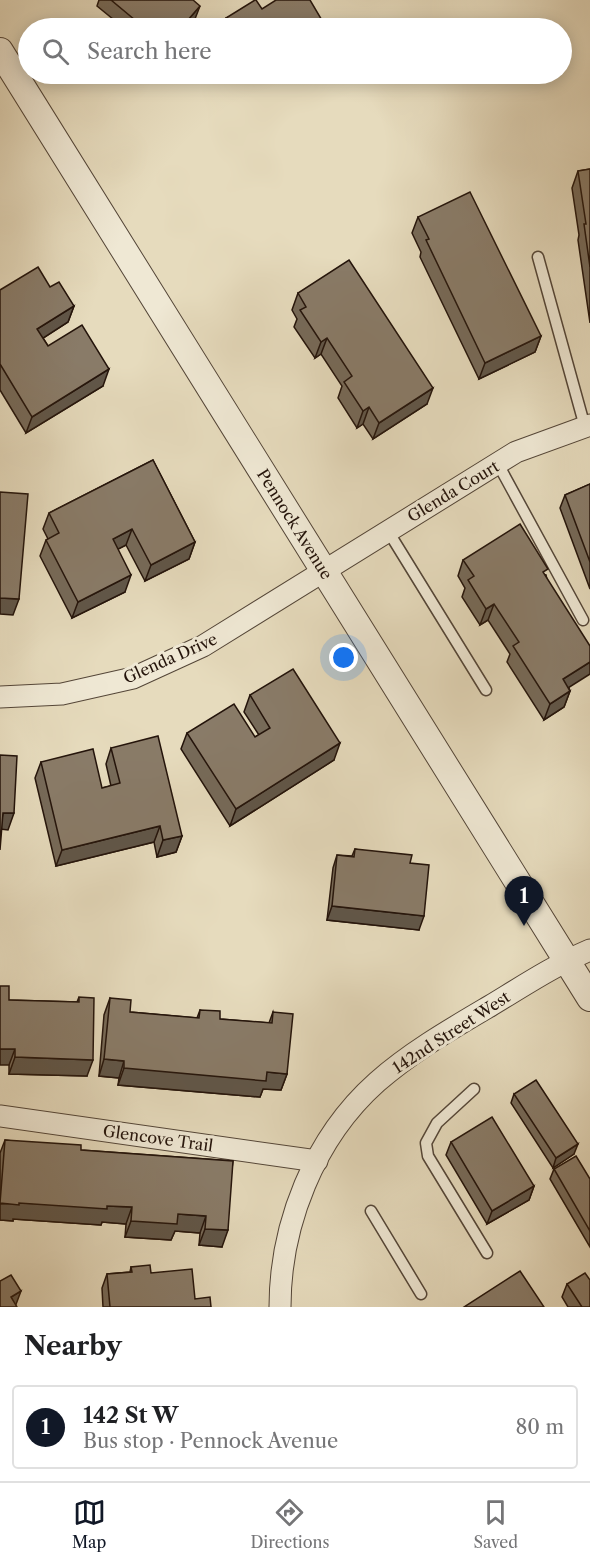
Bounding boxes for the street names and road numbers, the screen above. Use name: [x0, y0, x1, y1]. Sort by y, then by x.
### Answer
street label: Glenda Court: [404, 456, 503, 526]
street label: Pennock Avenue: [253, 465, 337, 583]
street label: Glenda Drive: [120, 628, 220, 688]
street label: 142nd Street West: [389, 986, 514, 1077]
street label: Glencove Trail: [102, 1120, 215, 1156]

